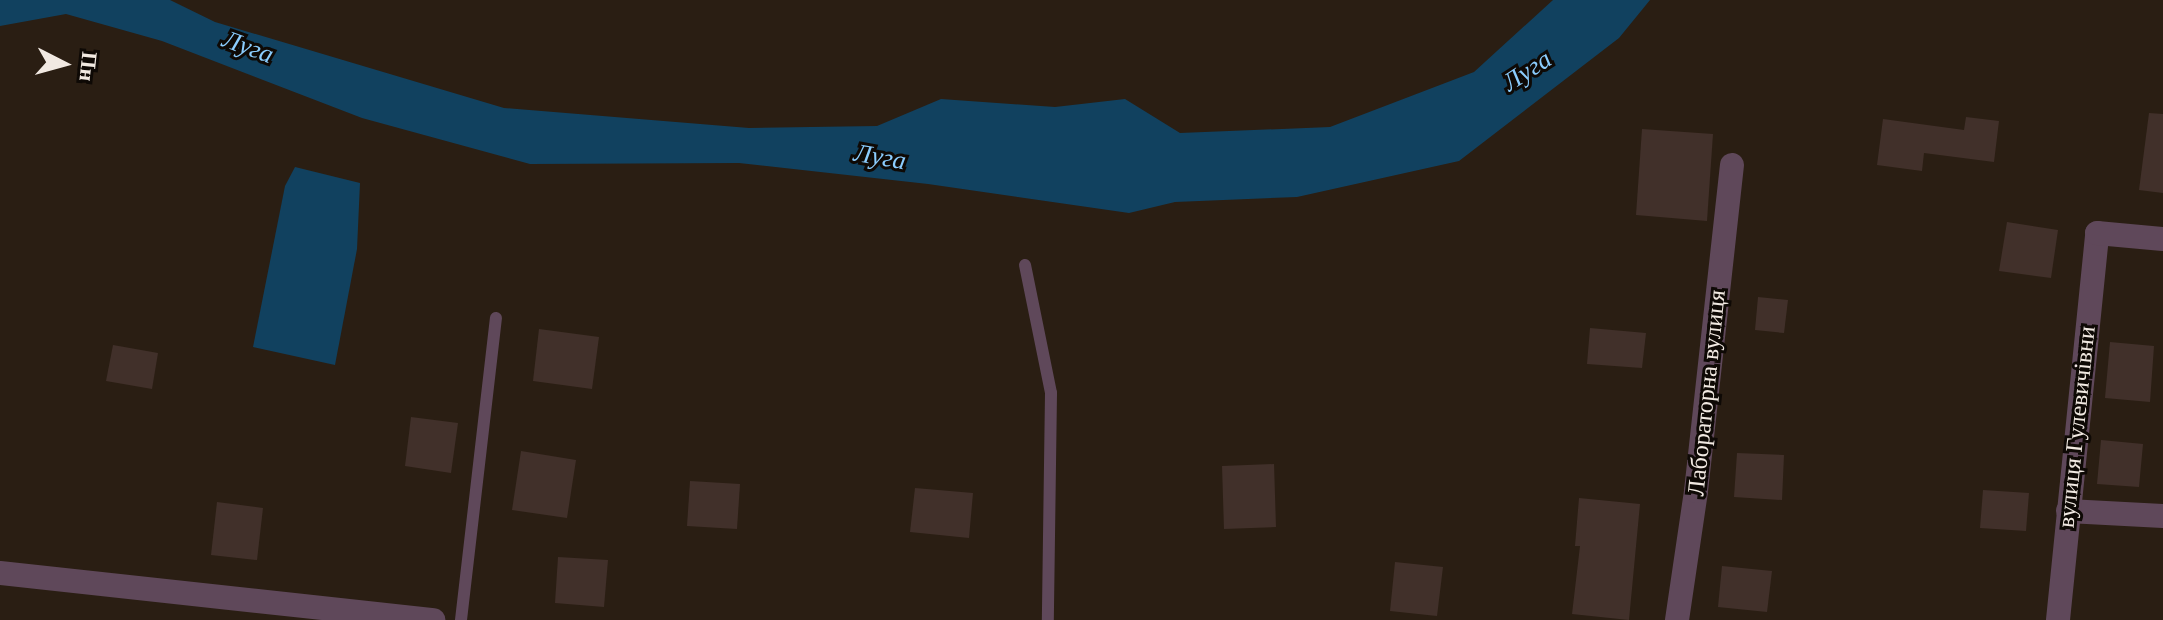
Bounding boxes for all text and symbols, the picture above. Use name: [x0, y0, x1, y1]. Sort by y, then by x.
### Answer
water label: Луга: [218, 23, 278, 71]
north arrow: [24, 24, 104, 104]
water label: Луга: [1497, 44, 1557, 98]
text: Пн: [74, 50, 102, 83]
water label: Луга: [852, 137, 908, 177]
street label: Лабораторна вулиця: [1682, 289, 1732, 497]
street label: вулиця Гулевичівни: [2052, 325, 2102, 529]

